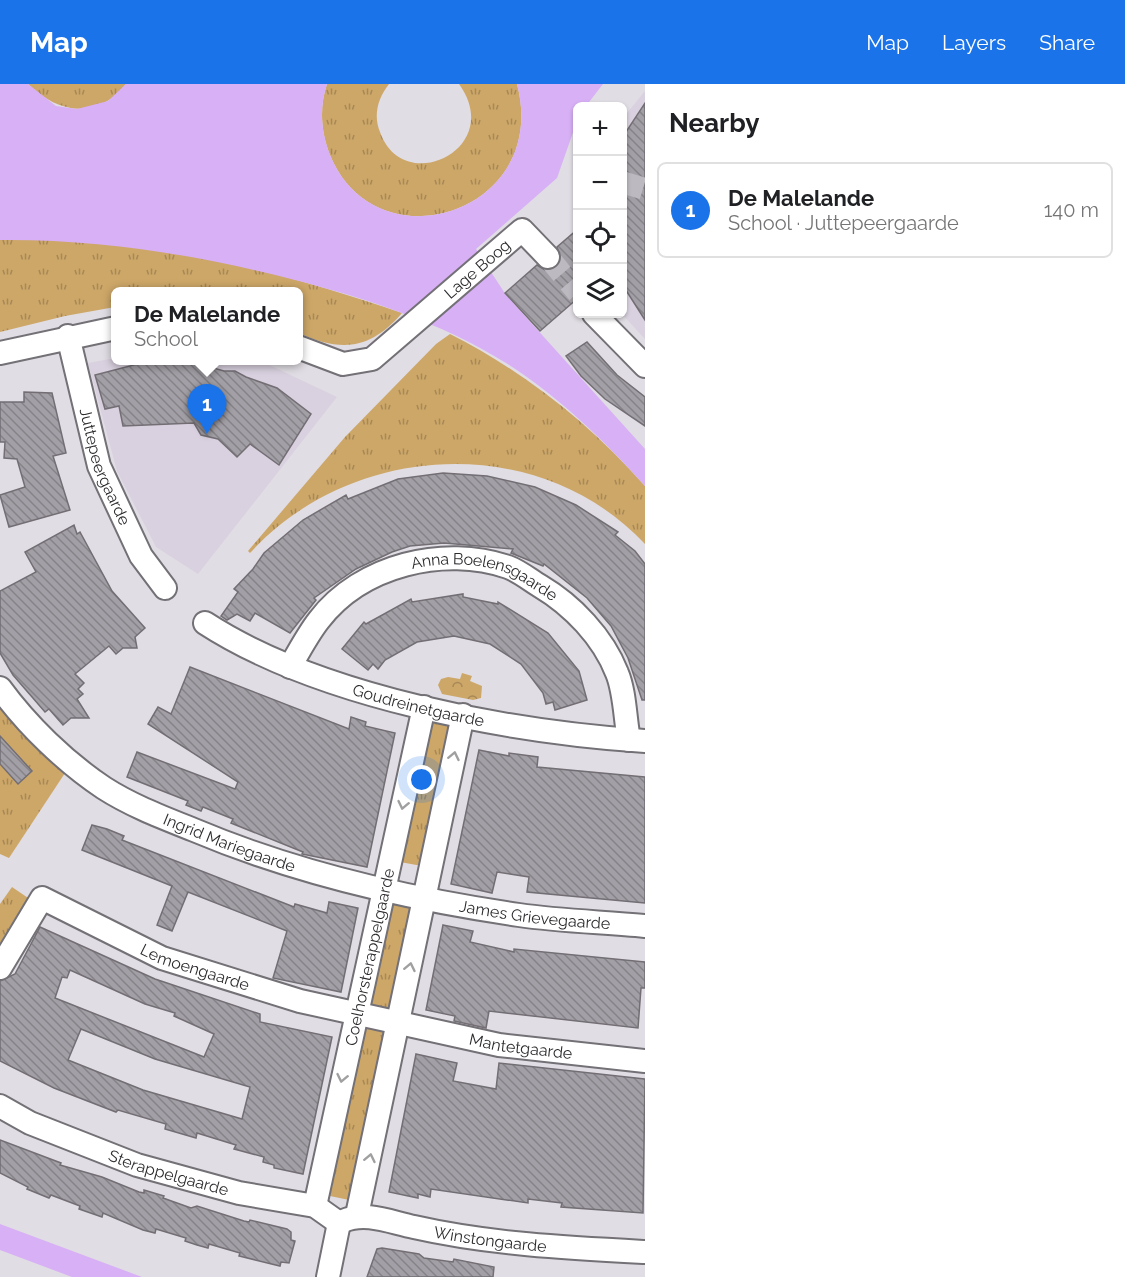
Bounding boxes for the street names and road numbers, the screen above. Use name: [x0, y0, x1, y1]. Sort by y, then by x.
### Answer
street label: Lage Boog: [440, 235, 514, 302]
street label: Juttepeergaarde: [76, 406, 135, 528]
street label: Anna Boelensgaarde: [409, 549, 562, 604]
street label: Goudreinetgaarde: [350, 680, 486, 730]
street label: Ingrid Mariegaarde: [161, 809, 298, 875]
street label: Coelhorsterappelgaarde: [341, 866, 398, 1047]
street label: James Grievegaarde: [458, 896, 611, 933]
street label: Lemoengaarde: [138, 939, 252, 994]
street label: Mantetgaarde: [468, 1029, 573, 1062]
street label: Sterappelgaarde: [106, 1145, 231, 1199]
street label: Winstongaarde: [432, 1222, 547, 1255]

